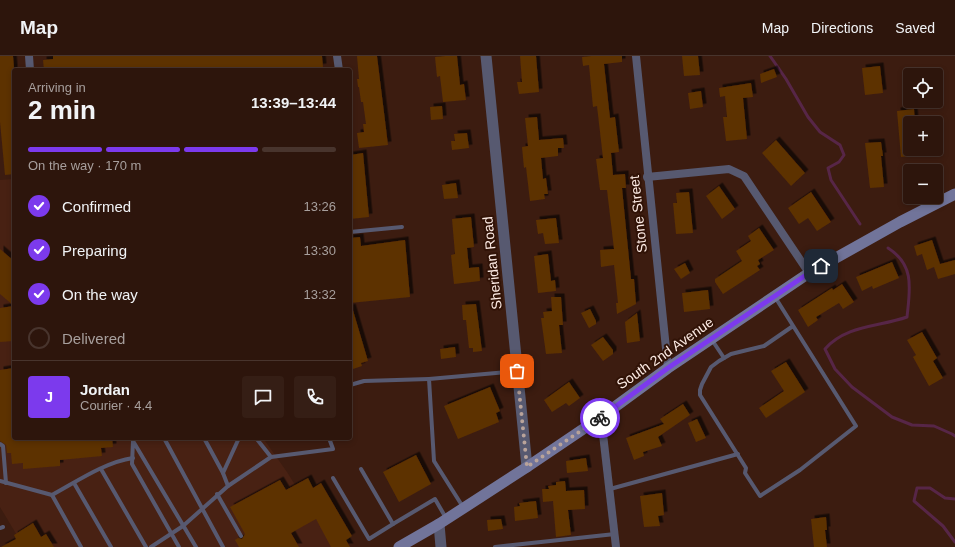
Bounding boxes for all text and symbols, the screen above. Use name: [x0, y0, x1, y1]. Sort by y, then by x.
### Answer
text: Map: [20, 17, 58, 38]
text: Map: [762, 20, 789, 36]
text: Directions: [811, 20, 873, 36]
text: Saved: [895, 20, 935, 36]
map controls: [903, 68, 943, 204]
button: locate: [903, 68, 943, 108]
text: Arriving in: [28, 80, 86, 95]
text: 13:39–13:44: [251, 94, 336, 111]
text: 2 min: [28, 95, 96, 125]
button: +: [903, 116, 943, 156]
text: On the way · 170 m: [28, 158, 141, 173]
button: −: [903, 164, 943, 204]
street label: Stone Street: [626, 174, 650, 254]
icon: check: [28, 195, 50, 217]
text: Confirmed: [62, 198, 131, 215]
text: 13:26: [303, 199, 336, 214]
street label: Sheridan Road: [479, 216, 505, 310]
icon: check: [28, 239, 50, 261]
text: Preparing: [62, 242, 127, 259]
text: 13:30: [303, 243, 336, 258]
pin: [804, 249, 838, 283]
icon: home: [810, 255, 832, 277]
icon: check: [28, 283, 50, 305]
text: On the way: [62, 286, 138, 303]
text: 13:32: [303, 287, 336, 302]
street label: South 2nd Avenue: [614, 314, 717, 392]
text: Delivered: [62, 330, 125, 347]
pin: [500, 354, 534, 388]
icon: bag: [506, 360, 528, 382]
button: chat: [242, 376, 284, 418]
button: phone: [294, 376, 336, 418]
text: Jordan: [80, 381, 130, 398]
text: J: [45, 388, 53, 405]
text: Courier · 4.4: [80, 398, 152, 413]
courier: [580, 398, 620, 438]
icon: bike: [589, 407, 611, 429]

